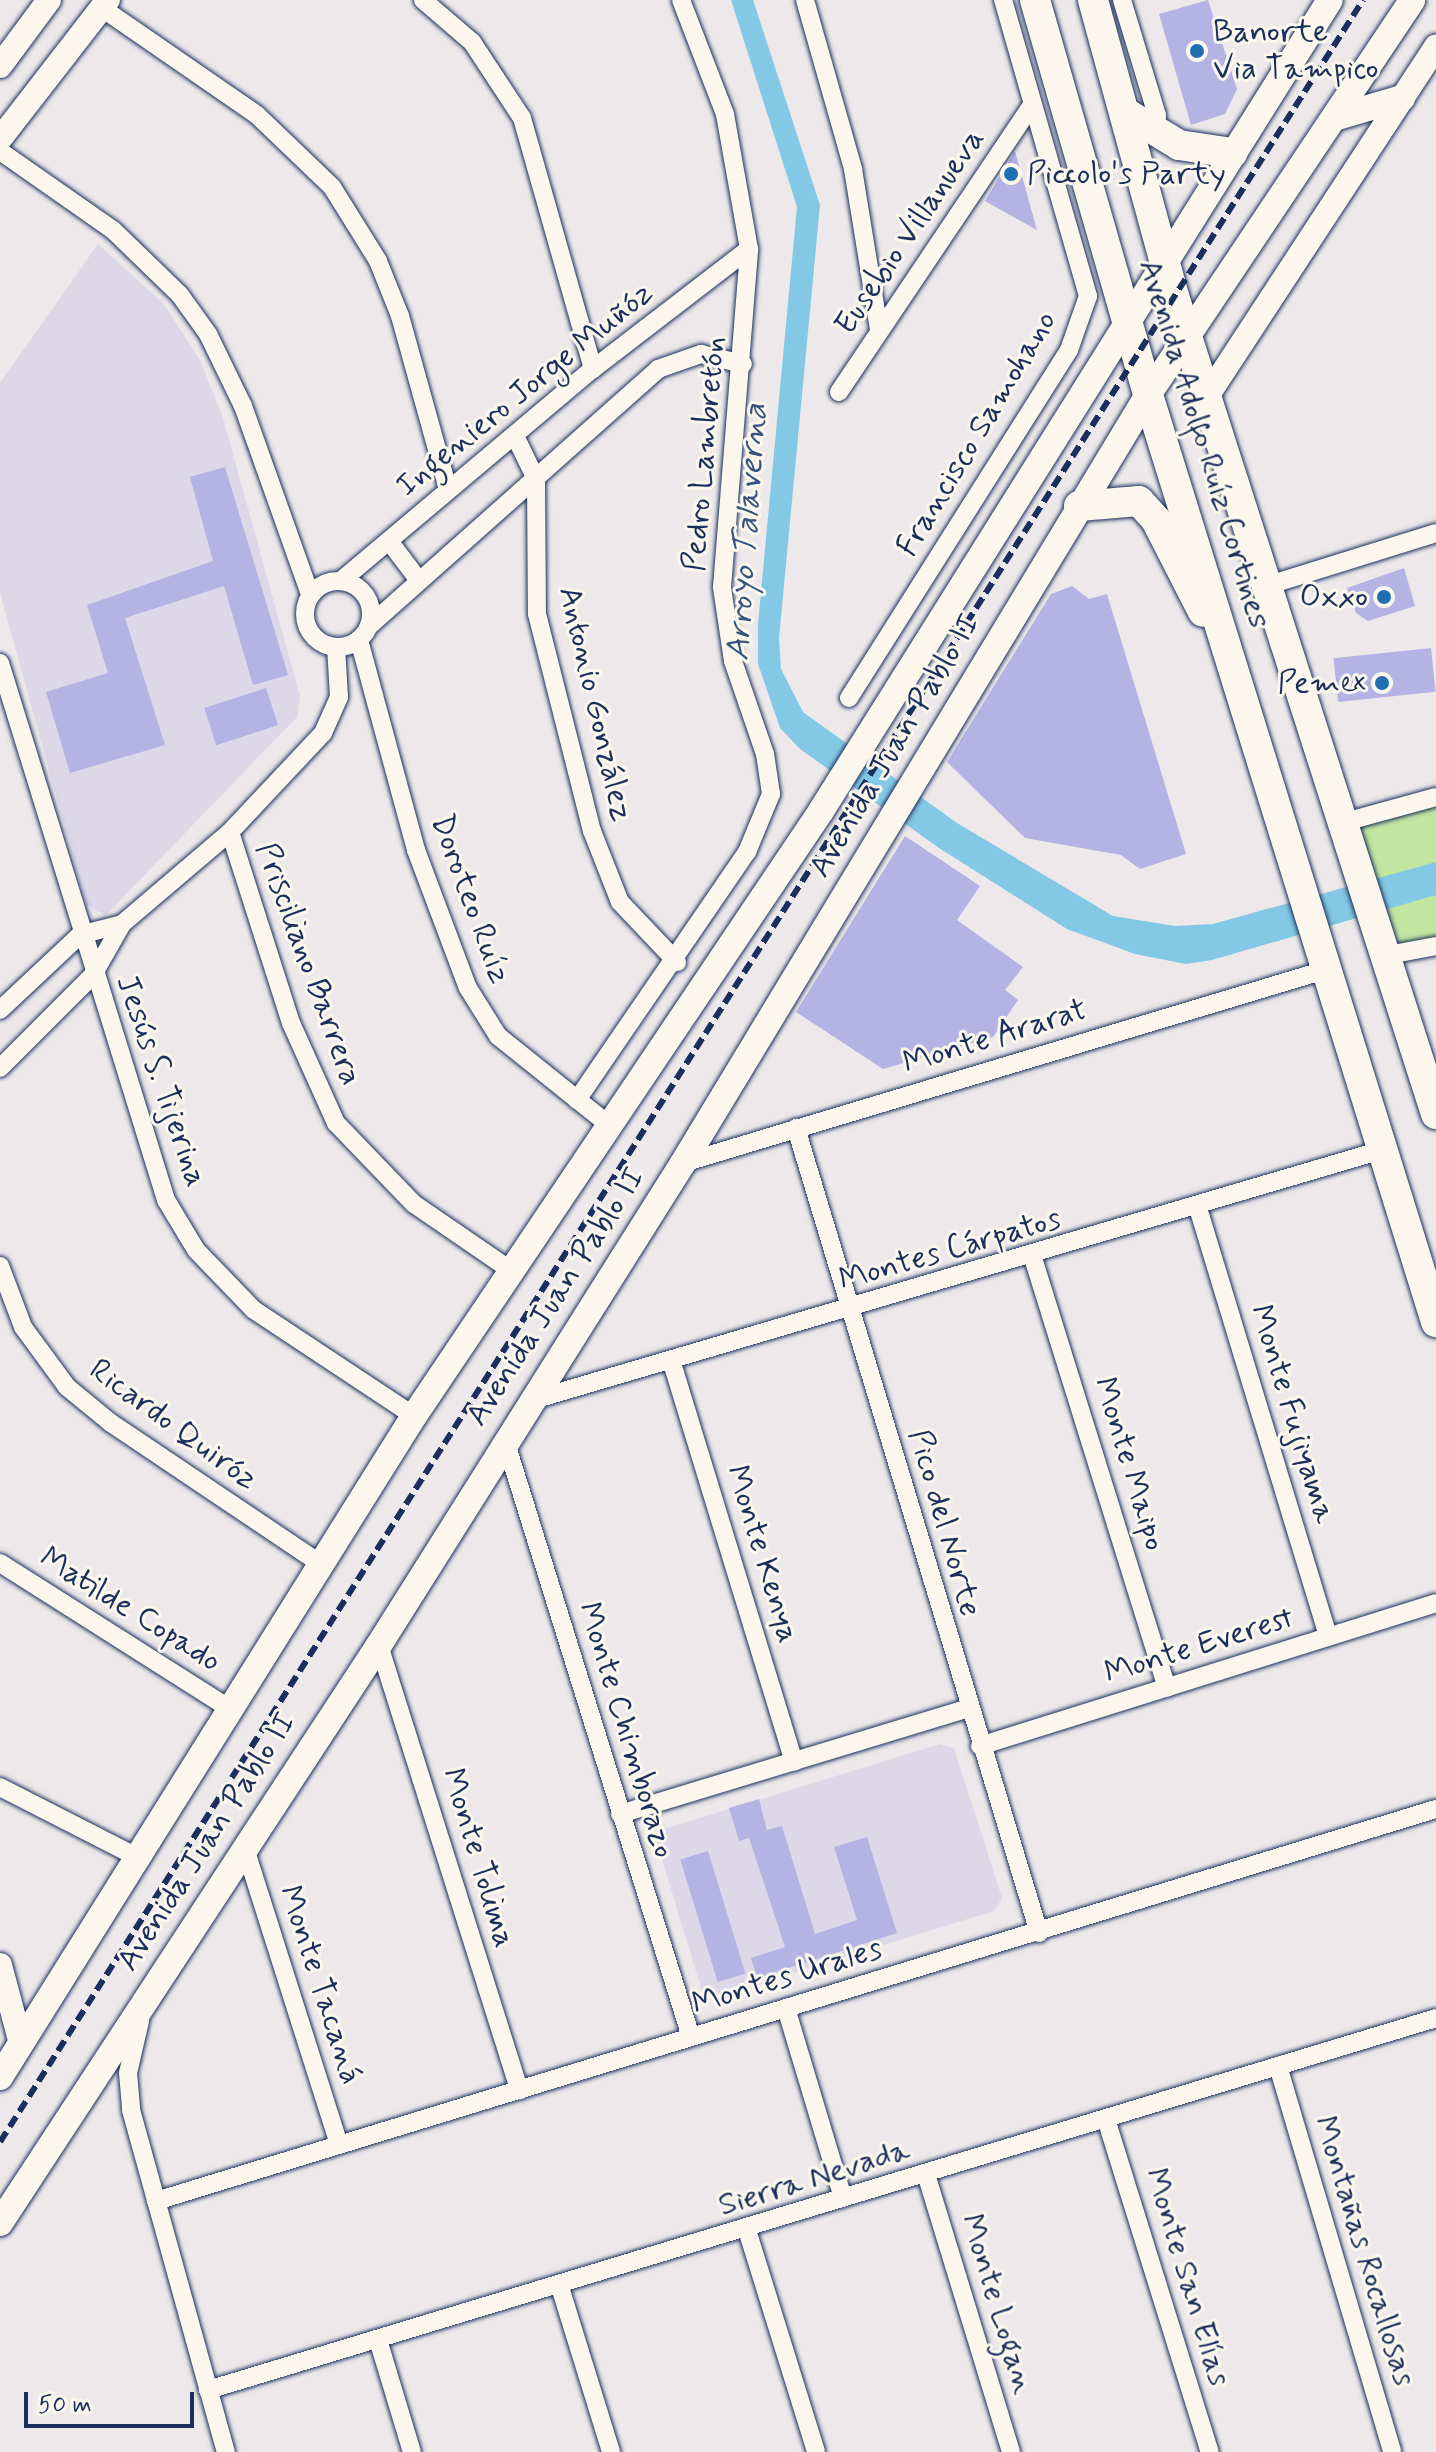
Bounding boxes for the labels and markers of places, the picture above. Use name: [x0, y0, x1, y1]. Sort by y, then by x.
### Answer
place label: Banorte Via Tampico: [1213, 14, 1371, 89]
marker: Banorte Via Tampico: [1188, 42, 1206, 60]
place label: Piccolo's Party: [1027, 155, 1219, 193]
marker: Piccolo's Party: [1002, 165, 1020, 183]
place label: Oxxo: [1300, 578, 1368, 616]
marker: Oxxo: [1375, 588, 1393, 606]
place label: Pemex: [1277, 664, 1366, 702]
marker: Pemex: [1373, 674, 1391, 692]

